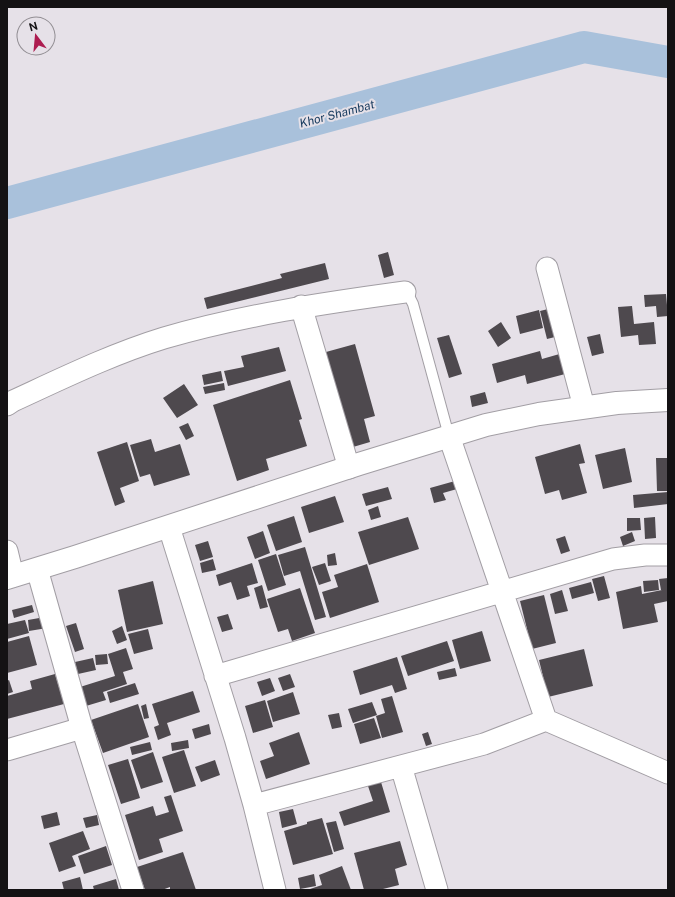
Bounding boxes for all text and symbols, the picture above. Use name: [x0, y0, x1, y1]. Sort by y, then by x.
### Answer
north arrow: [16, 16, 56, 56]
text: N: [27, 19, 39, 33]
water label: Khor Shambat: [298, 97, 376, 131]

